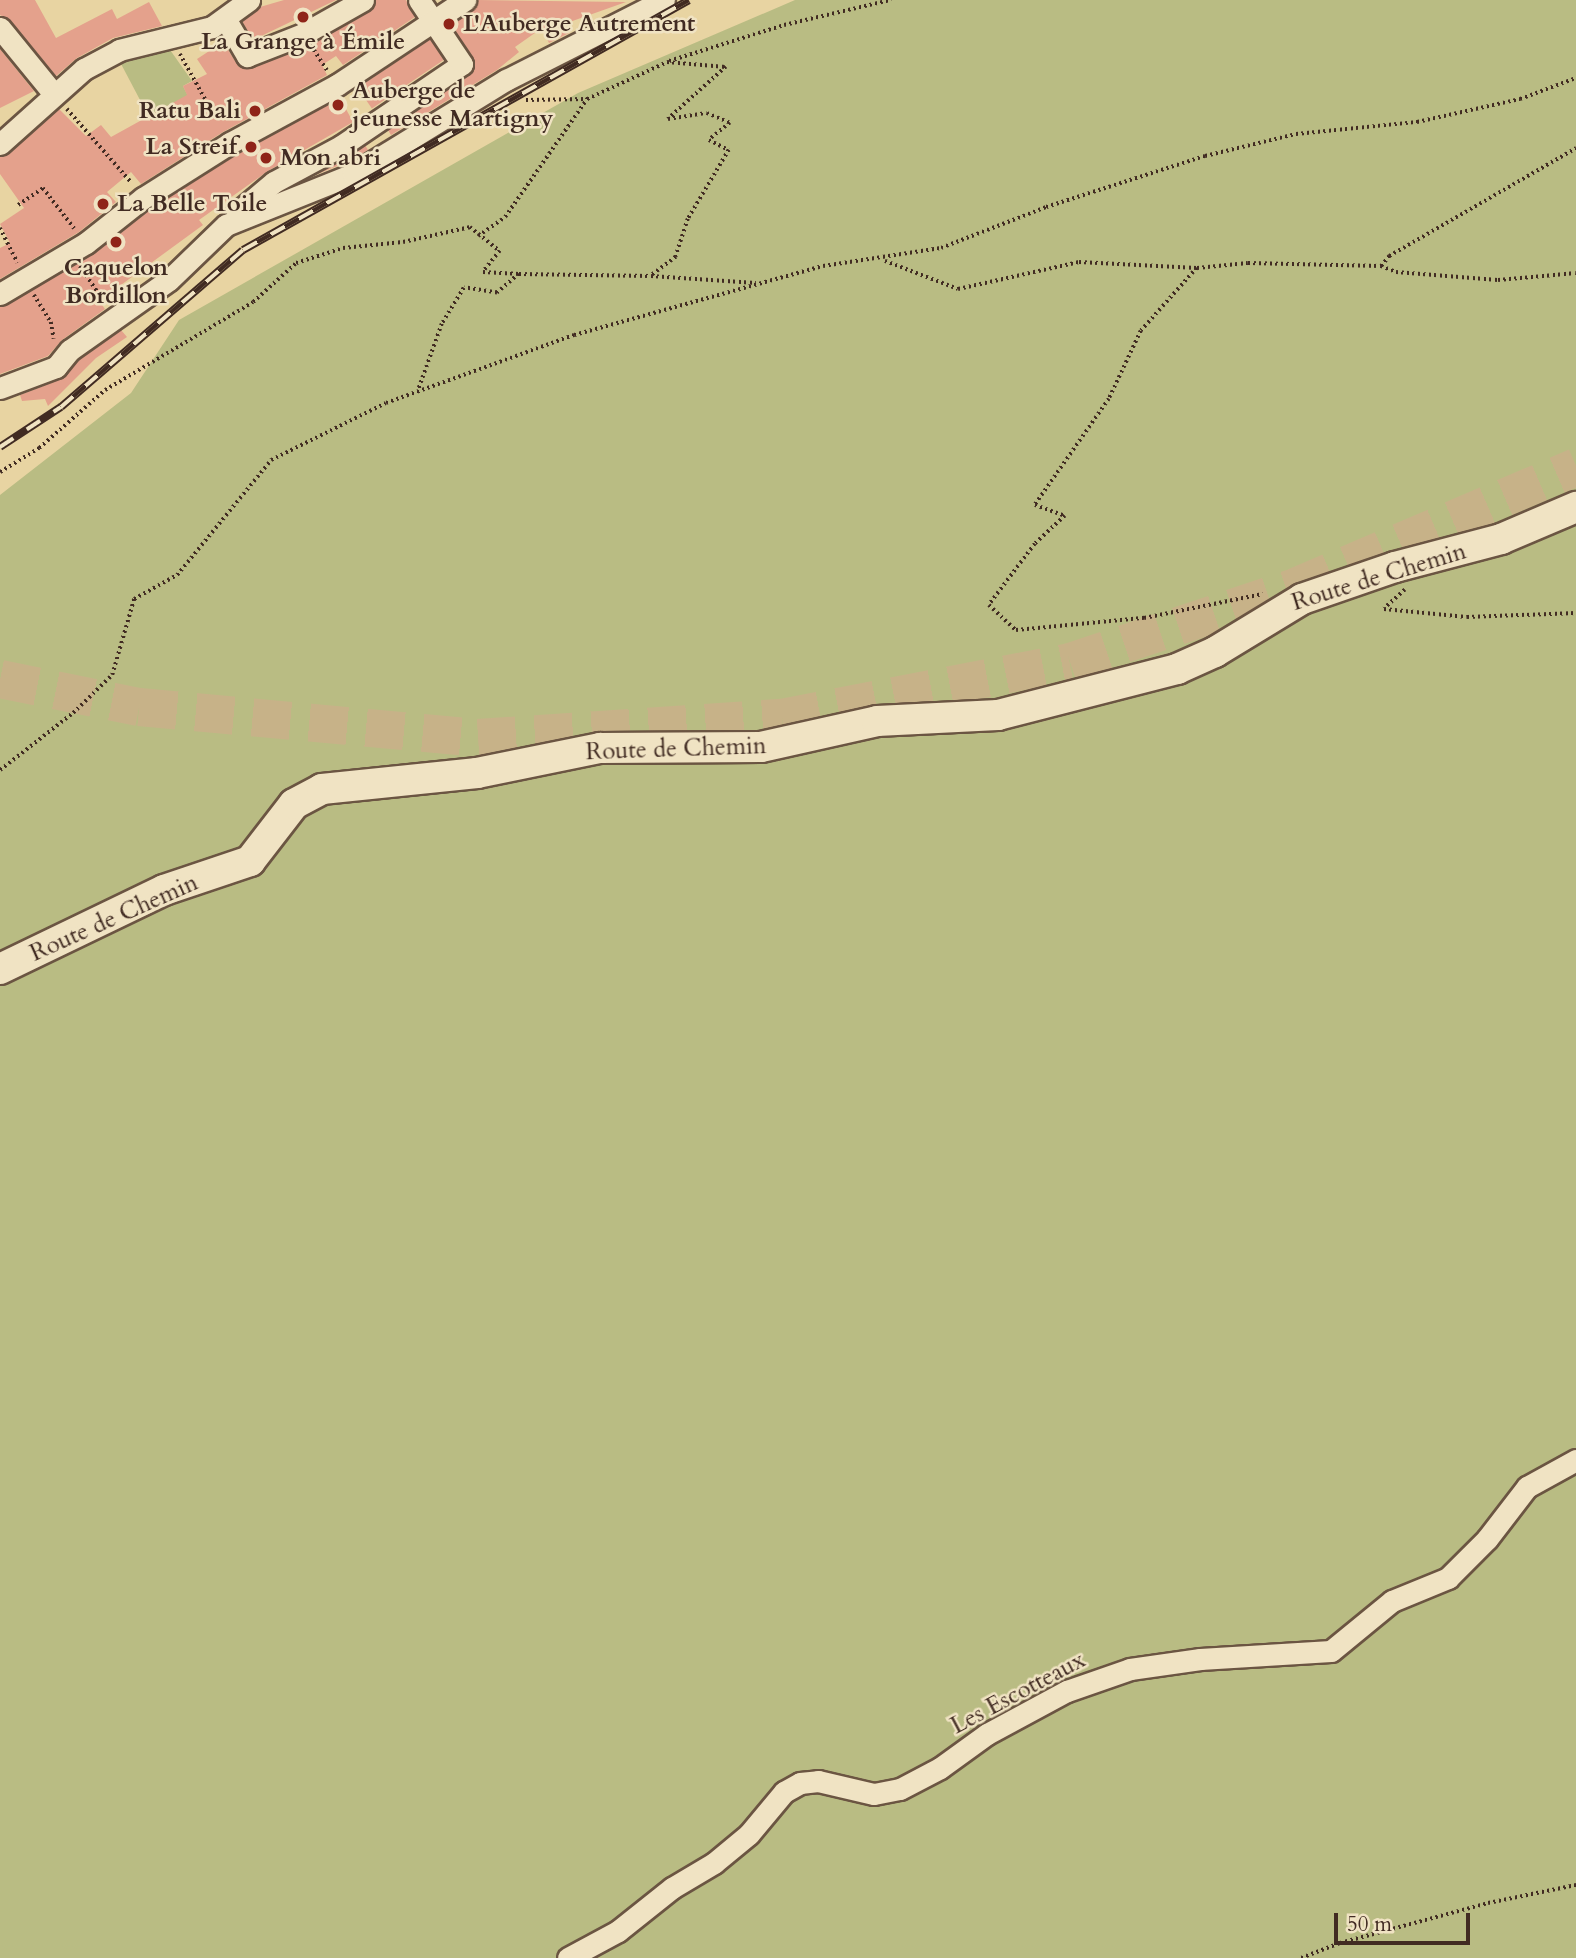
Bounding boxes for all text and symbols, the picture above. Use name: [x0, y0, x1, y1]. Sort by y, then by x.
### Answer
marker: La Grange à Émile: [295, 9, 311, 25]
place label: L'Auberge Autrement: [463, 10, 695, 38]
marker: L'Auberge Autrement: [441, 16, 457, 32]
place label: La Grange à Émile: [201, 28, 405, 56]
place label: Auberge de jeunesse Martigny: [352, 77, 553, 133]
place label: Ratu Bali: [139, 97, 241, 125]
marker: Auberge de jeunesse Martigny: [330, 97, 346, 113]
marker: Ratu Bali: [247, 103, 263, 119]
place label: La Streif: [145, 133, 237, 161]
marker: La Streif: [243, 139, 259, 155]
place label: Mon abri: [280, 144, 381, 172]
marker: Mon abri: [258, 150, 274, 166]
place label: La Belle Toile: [117, 190, 267, 218]
marker: La Belle Toile: [95, 196, 111, 212]
marker: Caquelon Bordillon: [108, 234, 124, 250]
place label: Caquelon Bordillon: [64, 254, 168, 310]
street label: Route de Chemin: [1288, 537, 1470, 617]
street label: Route de Chemin: [585, 731, 767, 767]
street label: Route de Chemin: [26, 868, 202, 968]
street label: Les Escotteaux: [946, 1646, 1090, 1740]
scale bar: [1338, 1898, 1474, 1942]
text: 50 m: [1347, 1910, 1392, 1939]

